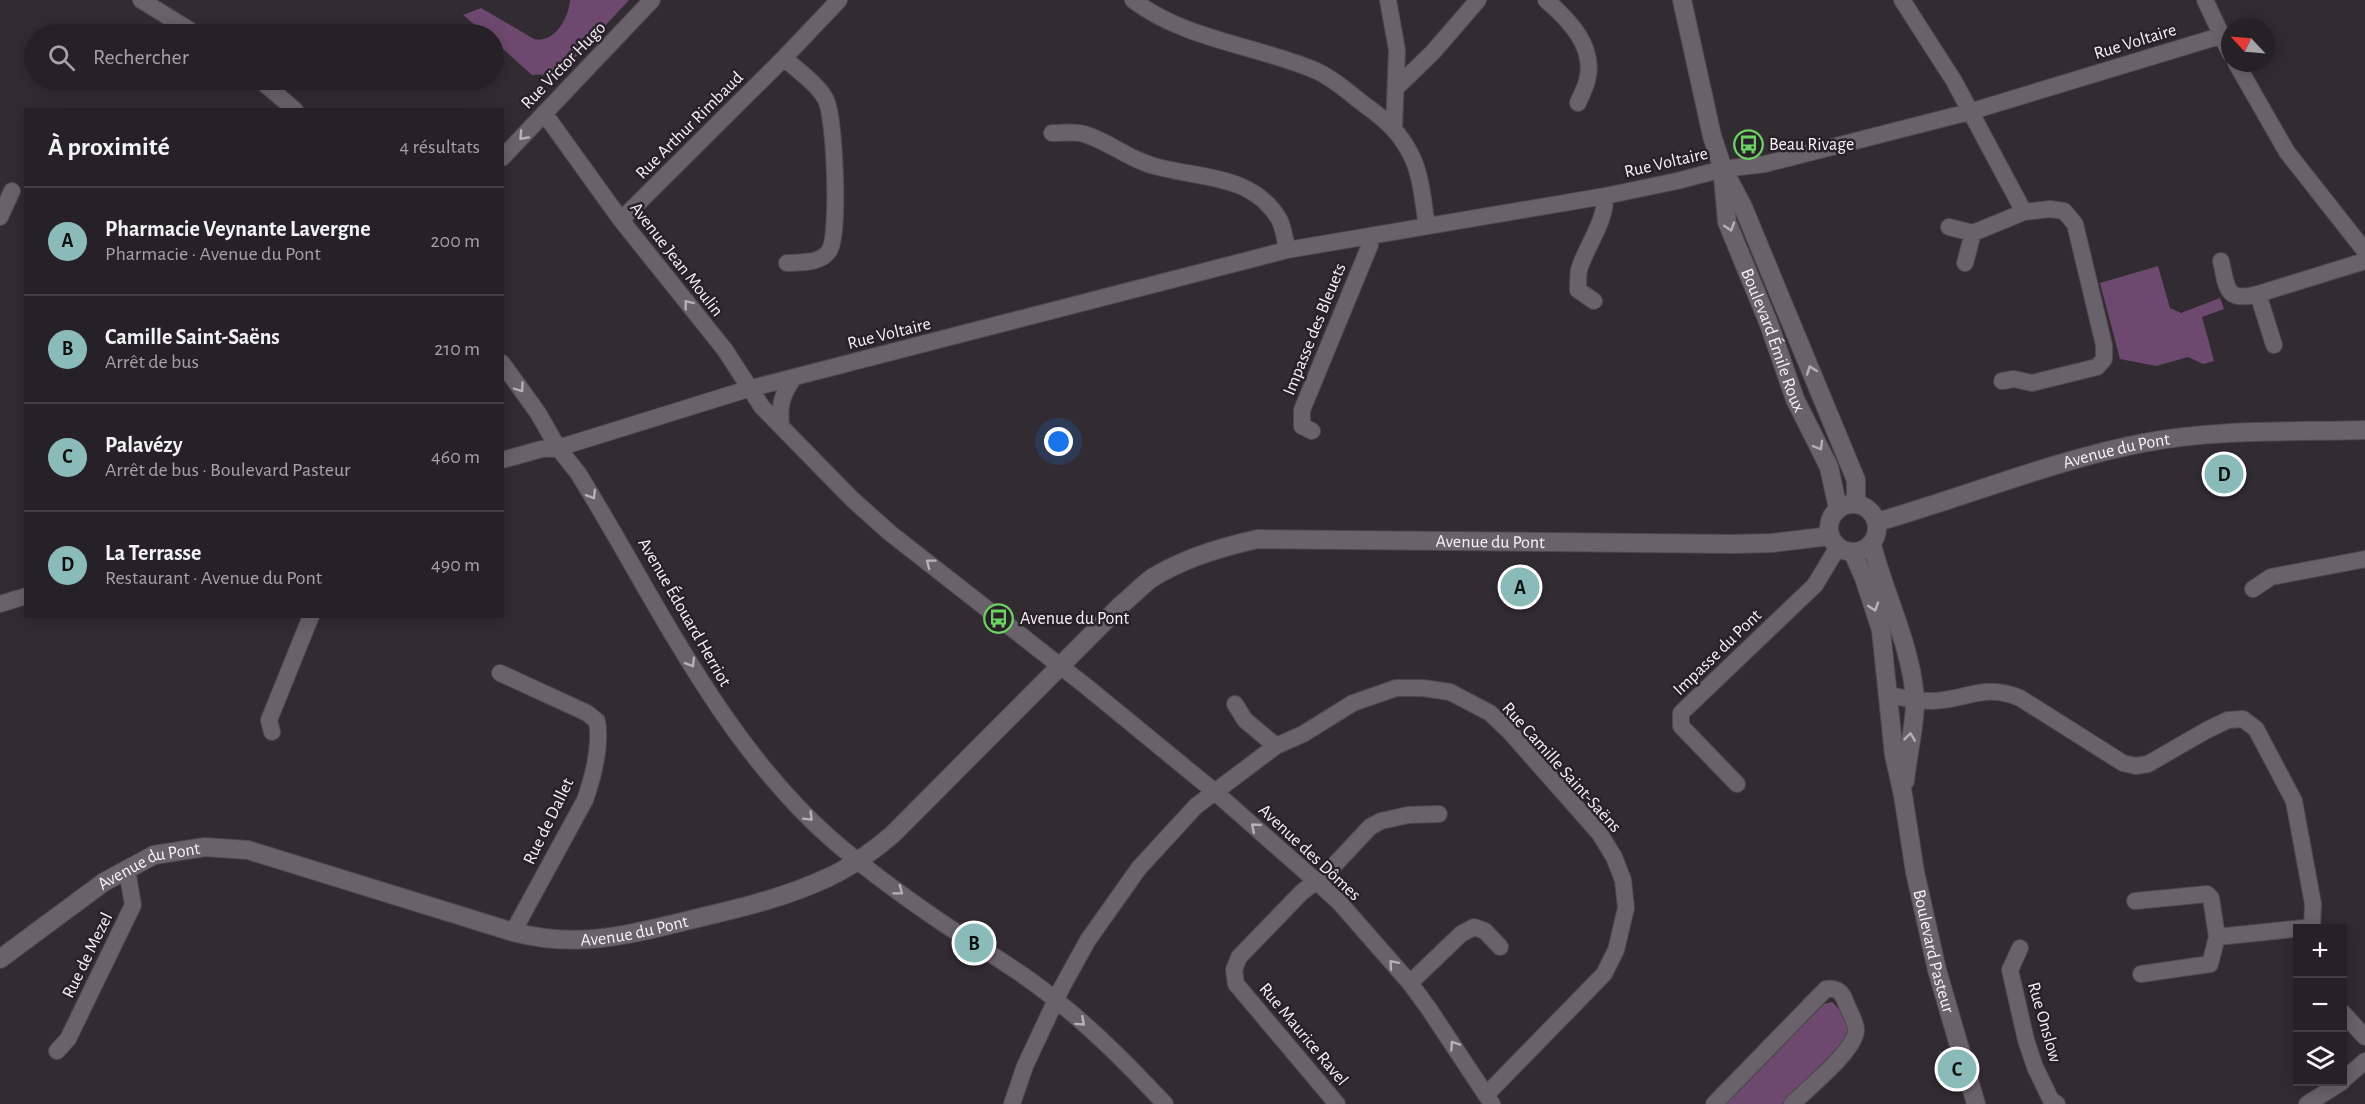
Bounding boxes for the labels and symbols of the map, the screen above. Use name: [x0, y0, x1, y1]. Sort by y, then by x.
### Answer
north arrow: [2221, 18, 2275, 72]
street label: Rue Victor Hugo: [518, 19, 610, 113]
street label: Rue Voltaire: [2092, 21, 2179, 63]
street label: Rue Arthur Rimbaud: [633, 69, 747, 183]
bus stop icon: Beau Rivage: [1732, 128, 1764, 160]
one-way arrow: [519, 129, 530, 139]
place label: Beau Rivage: [1769, 136, 1854, 154]
street label: Rue Voltaire: [1623, 145, 1710, 181]
street label: Avenue Jean Moulin: [626, 199, 726, 320]
one-way arrow: [1723, 221, 1735, 232]
street label: Impasse des Bleuets: [1280, 261, 1350, 398]
street label: Boulevard Émile Roux: [1737, 266, 1808, 415]
one-way arrow: [685, 300, 696, 311]
street label: Rue Voltaire: [846, 315, 933, 353]
one-way arrow: [1805, 365, 1818, 376]
one-way arrow: [513, 382, 524, 393]
your location: [1044, 427, 1073, 456]
street label: Avenue du Pont: [2061, 431, 2171, 472]
one-way arrow: [1812, 440, 1823, 450]
pin: D: [2204, 452, 2244, 496]
one-way arrow: [584, 489, 596, 499]
street label: Avenue du Pont: [1435, 533, 1545, 552]
street label: Avenue Édouard Herriot: [634, 534, 737, 690]
one-way arrow: [925, 559, 936, 570]
pin: A: [1500, 564, 1540, 610]
one-way arrow: [1866, 601, 1879, 612]
bus stop icon: Avenue du Pont: [983, 602, 1015, 634]
street label: Impasse du Pont: [1670, 606, 1765, 699]
place label: Avenue du Pont: [1020, 610, 1129, 628]
one-way arrow: [683, 657, 695, 667]
street label: Rue Camille Saint-Saëns: [1498, 699, 1624, 836]
one-way arrow: [1903, 732, 1916, 741]
street label: Rue de Dallet: [520, 775, 578, 867]
street label: Avenue des Dômes: [1255, 801, 1364, 904]
one-way arrow: [802, 810, 813, 821]
one-way arrow: [1251, 823, 1261, 834]
street label: Avenue du Pont: [94, 840, 202, 894]
one-way arrow: [893, 884, 904, 895]
street label: Boulevard Pasteur: [1909, 888, 1957, 1015]
street label: Rue de Mezel: [59, 910, 116, 1001]
street label: Avenue du Pont: [580, 913, 690, 950]
pin: B: [954, 920, 994, 966]
one-way arrow: [1389, 960, 1400, 971]
street label: Rue Maurice Ravel: [1255, 980, 1351, 1089]
street label: Rue Onslow: [2024, 980, 2064, 1064]
one-way arrow: [1074, 1015, 1085, 1026]
one-way arrow: [1450, 1041, 1461, 1052]
pin: C: [1938, 1046, 1976, 1092]

